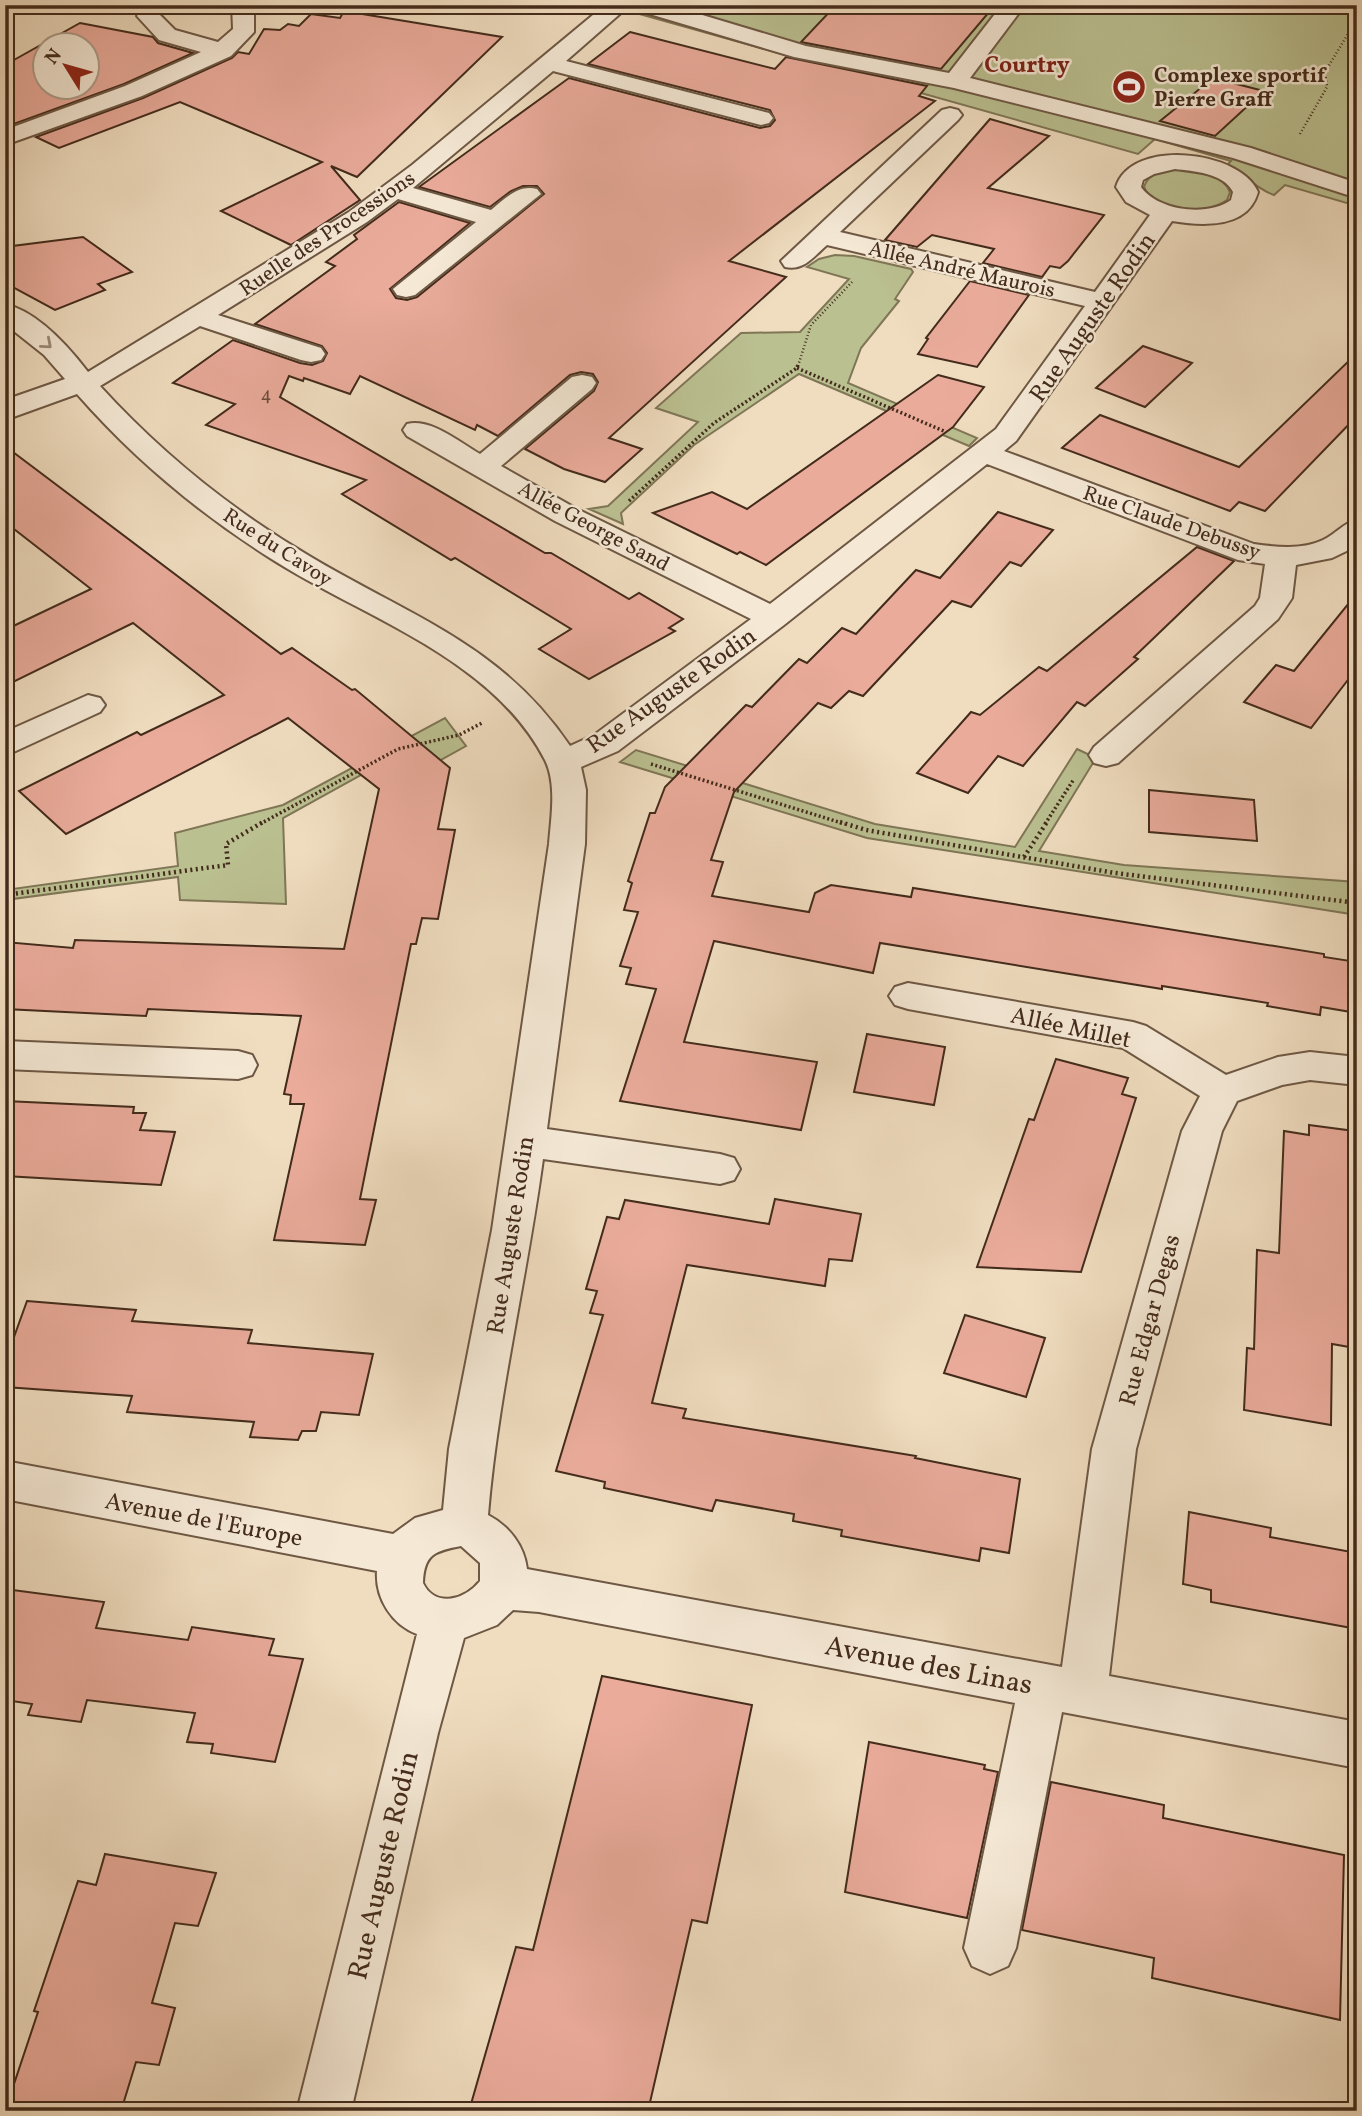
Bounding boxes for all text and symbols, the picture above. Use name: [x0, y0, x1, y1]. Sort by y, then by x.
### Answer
north arrow: [32, 32, 102, 102]
text: N: [39, 43, 69, 70]
district label: Courtry: [984, 50, 1070, 82]
place label: Complexe sportif Pierre Graff: [1154, 62, 1327, 115]
sports icon: Complexe sportif Pierre Graff: [1110, 68, 1148, 106]
street label: Ruelle des Processions: [234, 165, 421, 304]
street label: Rue Auguste Rodin: [1022, 226, 1165, 410]
street label: Allée André Maurois: [865, 235, 1058, 306]
one-way arrow: [39, 336, 52, 348]
house number: 4: [261, 383, 271, 408]
street label: Allée George Sand: [512, 475, 674, 580]
street label: Rue Claude Debussy: [1079, 479, 1265, 568]
street label: Rue du Cavoy: [217, 502, 338, 595]
street label: Rue Auguste Rodin: [580, 620, 764, 763]
street label: Allée Millet: [1007, 1000, 1134, 1058]
street label: Rue Auguste Rodin: [480, 1134, 544, 1337]
street label: Rue Edgar Degas: [1112, 1231, 1190, 1410]
street label: Avenue de l'Europe: [102, 1485, 305, 1557]
street label: Avenue des Linas: [821, 1627, 1036, 1706]
street label: Rue Auguste Rodin: [339, 1747, 430, 1984]

